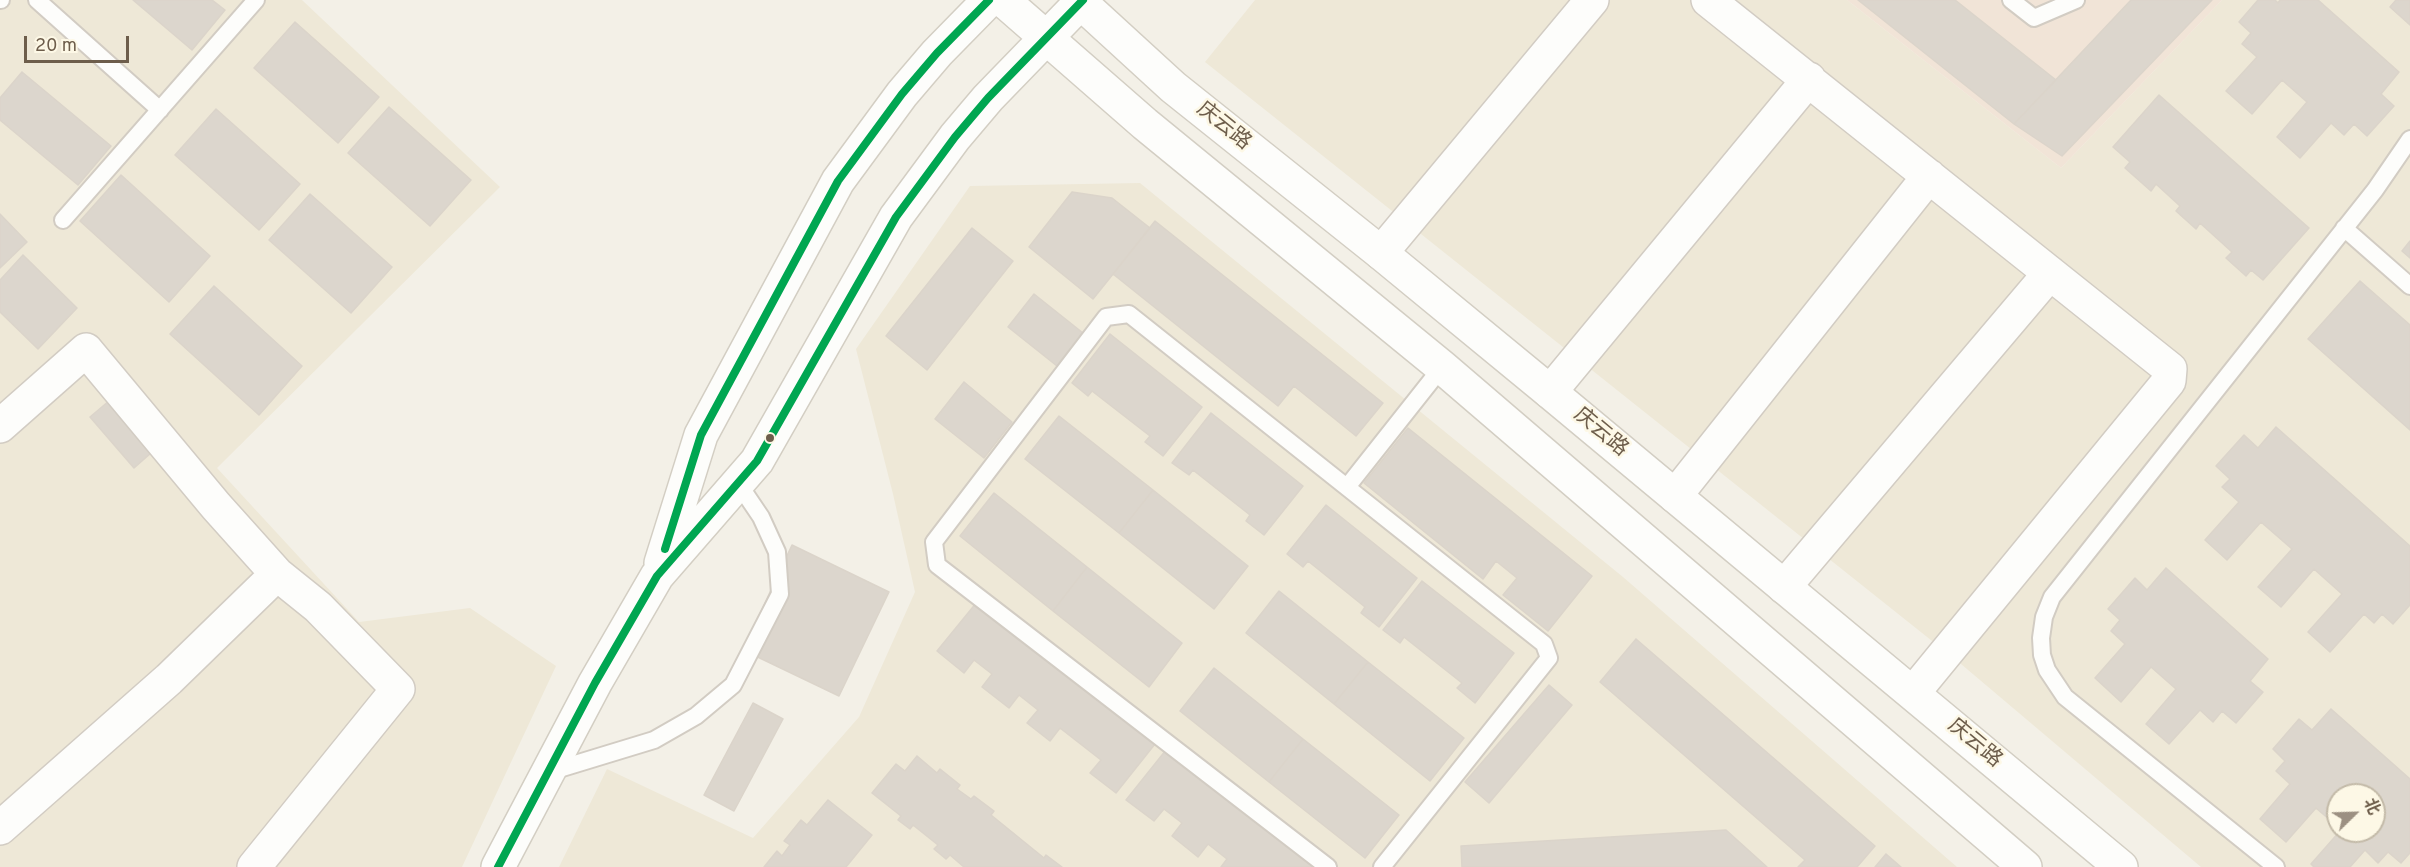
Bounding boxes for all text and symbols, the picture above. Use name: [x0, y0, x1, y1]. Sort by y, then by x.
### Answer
scale bar: [27, 24, 132, 62]
text: 20 m: [35, 35, 77, 58]
street label: 庆云路: [1191, 97, 1255, 157]
street label: 庆云路: [1568, 403, 1632, 463]
unlabelled marker: [764, 432, 776, 444]
street label: 庆云路: [1942, 714, 2006, 774]
north arrow: [2326, 783, 2386, 843]
text: 北: [2358, 795, 2383, 818]

